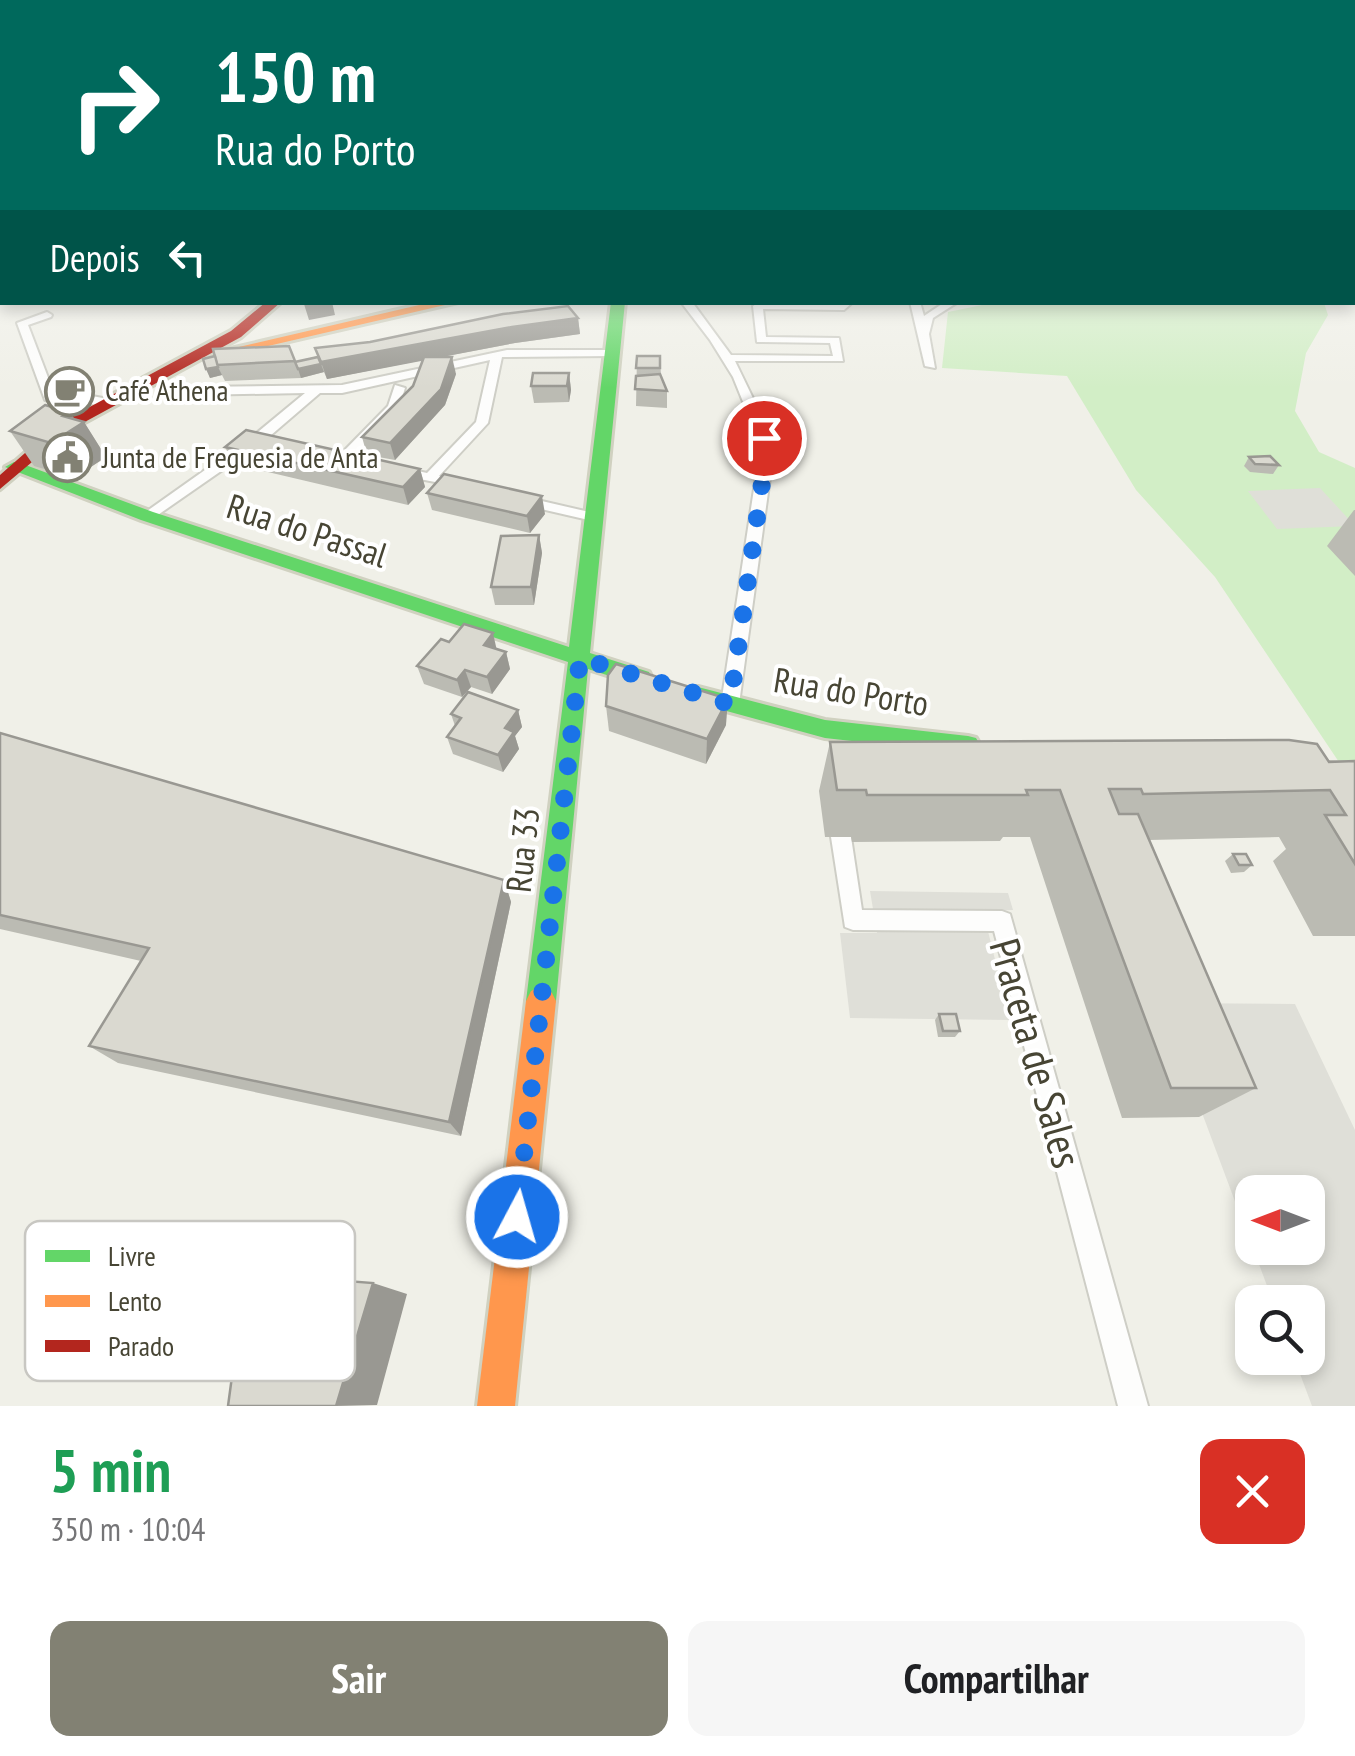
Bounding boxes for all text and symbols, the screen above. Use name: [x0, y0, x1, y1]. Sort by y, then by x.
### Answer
text: 150 m: [215, 31, 376, 121]
icon: right: [50, 40, 180, 170]
text: Rua do Porto: [215, 119, 415, 177]
icon: left: [160, 230, 215, 285]
text: Depois: [50, 233, 140, 282]
cafe icon: Café Athena: [44, 365, 96, 417]
place label: Café Athena: [105, 370, 229, 409]
pin: [722, 396, 807, 481]
icon: arrive: [737, 411, 792, 466]
public building icon: Junta de Freguesia de Anta: [41, 432, 93, 484]
place label: Junta de Freguesia de Anta: [101, 437, 378, 476]
street label: Rua do Passal: [221, 483, 393, 578]
street label: Rua do Porto: [771, 656, 932, 726]
street label: Rua 33: [495, 805, 549, 895]
street label: Praceta de Sales: [978, 932, 1095, 1174]
position arrow: [465, 1165, 569, 1269]
north arrow: [1235, 1175, 1325, 1265]
map controls: [1235, 1175, 1325, 1375]
legend: [25, 1221, 355, 1381]
text: Livre: [108, 1237, 156, 1274]
text: Lento: [108, 1282, 162, 1319]
button: search: [1235, 1285, 1325, 1375]
text: Parado: [108, 1327, 174, 1364]
text: 5 min: [50, 1431, 171, 1509]
button: close: [1200, 1439, 1305, 1544]
text: 350 m · 10:04: [50, 1508, 205, 1550]
button: Sair: [50, 1621, 668, 1736]
button: Compartilhar: [688, 1621, 1305, 1736]

